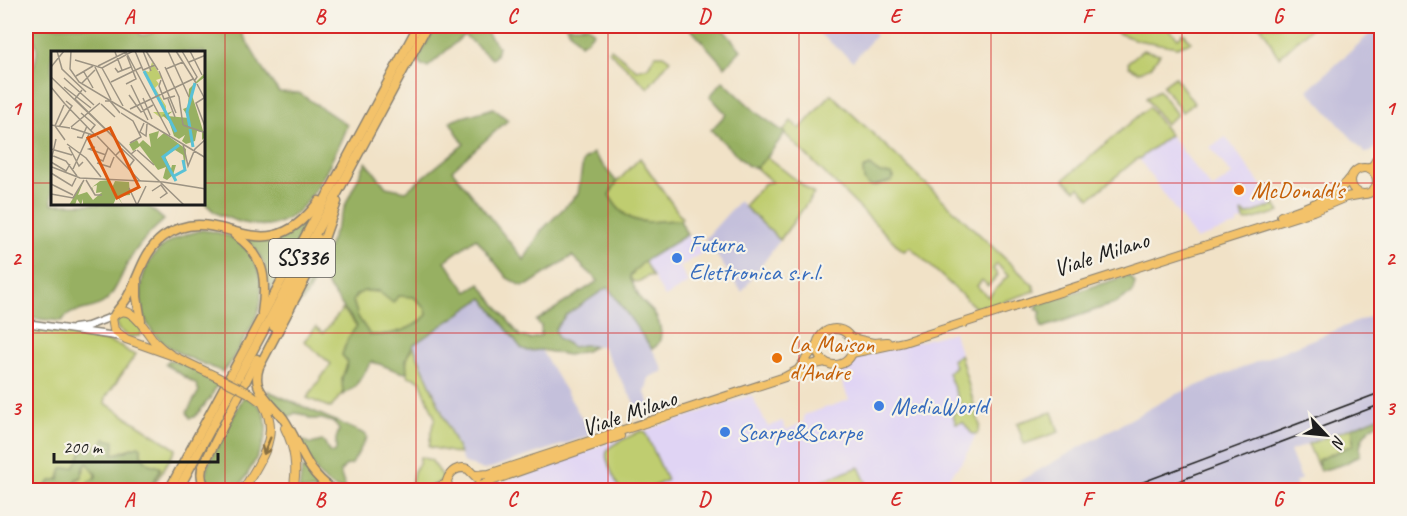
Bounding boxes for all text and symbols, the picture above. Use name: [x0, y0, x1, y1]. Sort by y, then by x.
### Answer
text: A: [124, 4, 136, 29]
text: B: [315, 4, 327, 29]
text: C: [507, 4, 519, 29]
text: D: [698, 4, 712, 29]
text: E: [890, 4, 904, 29]
text: F: [1082, 4, 1096, 29]
text: G: [1273, 4, 1286, 29]
inset map: [51, 51, 206, 206]
text: 1: [12, 96, 23, 121]
text: 1: [1386, 96, 1397, 121]
place label: McDonald's: [1251, 175, 1347, 205]
marker: McDonald's: [1232, 183, 1246, 197]
street label: Viale Milano: [1050, 224, 1154, 283]
place label: Futura Elettronica s.r.l.: [689, 229, 822, 287]
road number: SS336: [269, 239, 335, 277]
text: 2: [12, 246, 23, 271]
text: 2: [1386, 246, 1397, 271]
marker: Futura Elettronica s.r.l.: [670, 251, 684, 265]
place label: La Maison d'Andre: [789, 329, 875, 387]
marker: La Maison d'Andre: [770, 351, 784, 365]
street label: Viale Milano: [578, 382, 682, 443]
place label: MediaWorld: [891, 391, 991, 421]
text: 3: [12, 396, 23, 421]
text: 3: [1386, 396, 1397, 421]
marker: MediaWorld: [872, 399, 886, 413]
north arrow: [1296, 405, 1356, 465]
place label: Scarpe&Scarpe: [737, 417, 864, 447]
marker: Scarpe&Scarpe: [718, 425, 732, 439]
scale bar: [54, 426, 218, 464]
text: N: [1326, 432, 1350, 453]
text: 200 m: [63, 436, 104, 458]
one-way arrow: [260, 436, 271, 455]
text: A: [124, 487, 136, 512]
text: B: [315, 487, 327, 512]
text: C: [507, 487, 519, 512]
text: D: [698, 487, 712, 512]
text: E: [890, 487, 904, 512]
text: F: [1082, 487, 1096, 512]
text: G: [1273, 487, 1286, 512]

